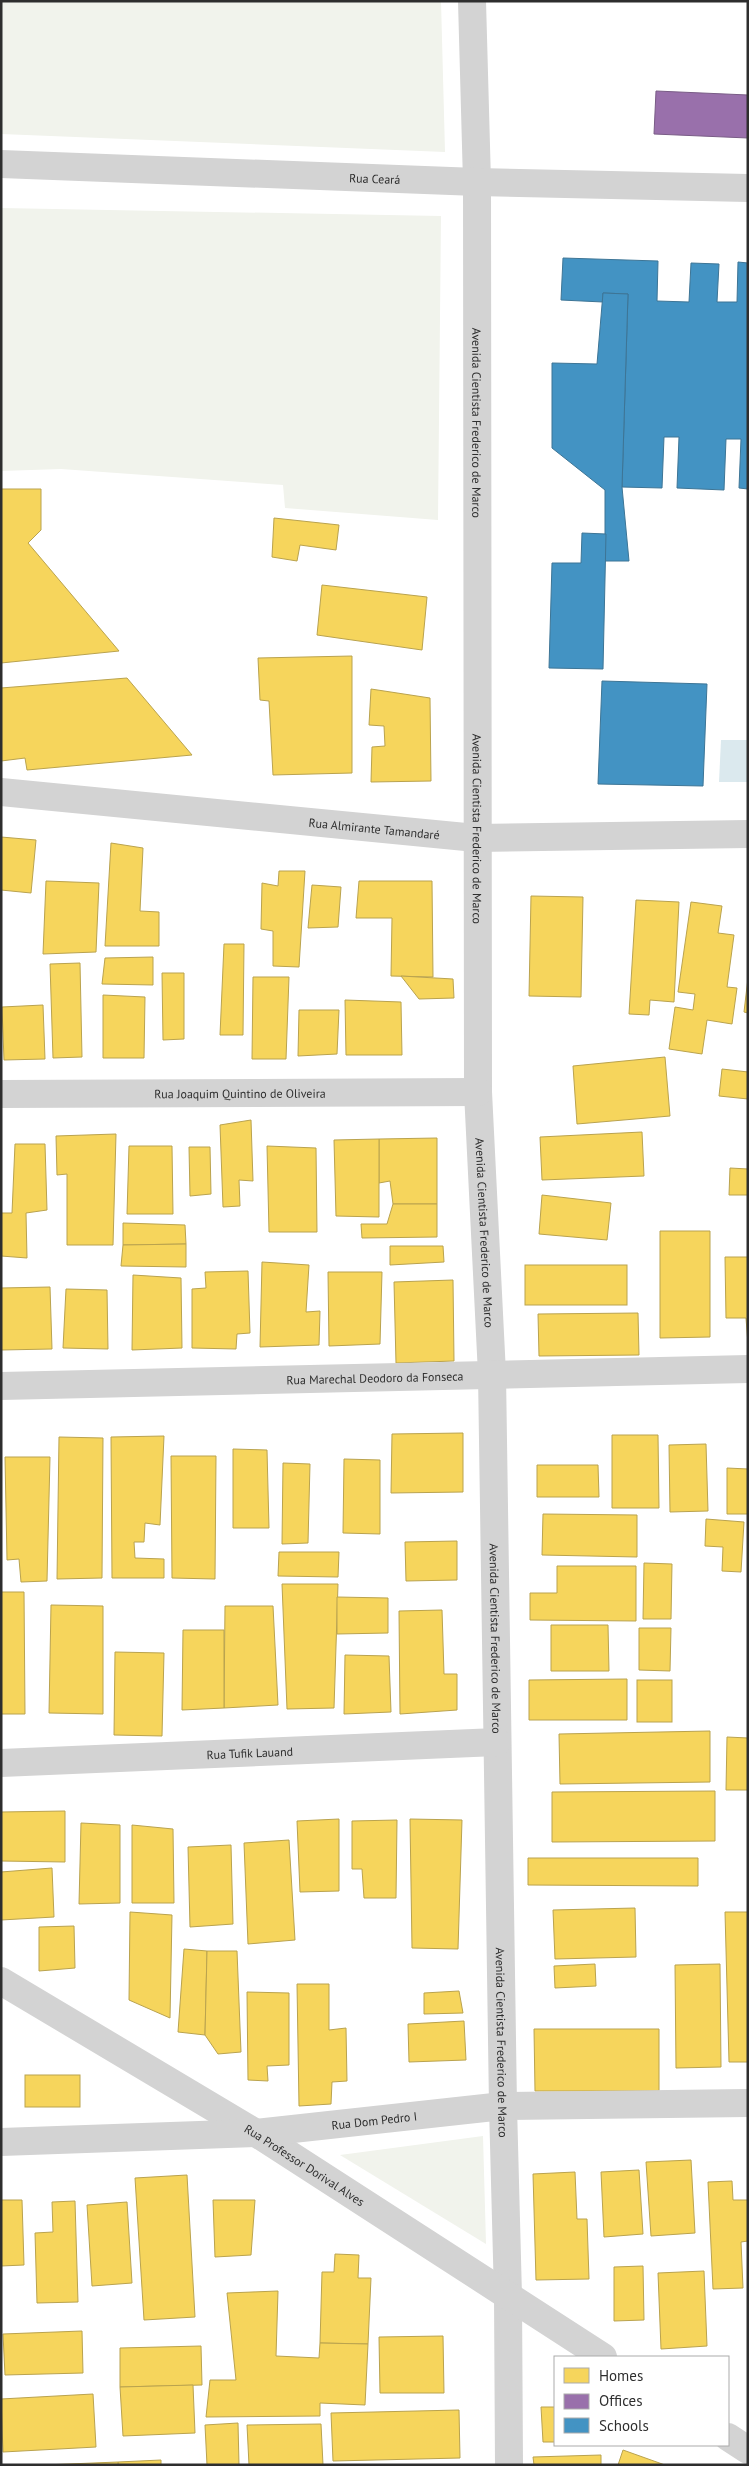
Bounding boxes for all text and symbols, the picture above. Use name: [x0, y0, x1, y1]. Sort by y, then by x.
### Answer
street label: Rua Ceará: [349, 170, 401, 187]
street label: Avenida Cientista Frederico de Marco: [470, 328, 485, 518]
street label: Avenida Cientista Frederico de Marco: [470, 734, 485, 924]
street label: Rua Almirante Tamandaré: [308, 814, 440, 842]
street label: Rua Joaquim Quintino de Oliveira: [154, 1085, 326, 1101]
street label: Avenida Cientista Frederico de Marco: [473, 1137, 497, 1328]
street label: Rua Marechal Deodoro da Fonseca: [286, 1368, 464, 1387]
street label: Avenida Cientista Frederico de Marco: [487, 1543, 505, 1734]
street label: Rua Tufik Lauand: [206, 1743, 293, 1762]
street label: Avenida Cientista Frederico de Marco: [493, 1947, 511, 2138]
street label: Rua Dom Pedro I: [331, 2108, 418, 2132]
street label: Rua Professor Dorival Alves: [242, 2120, 368, 2209]
legend: [554, 2356, 729, 2446]
text: Homes: [599, 2366, 643, 2385]
text: Offices: [599, 2391, 643, 2410]
text: Schools: [599, 2416, 649, 2435]

